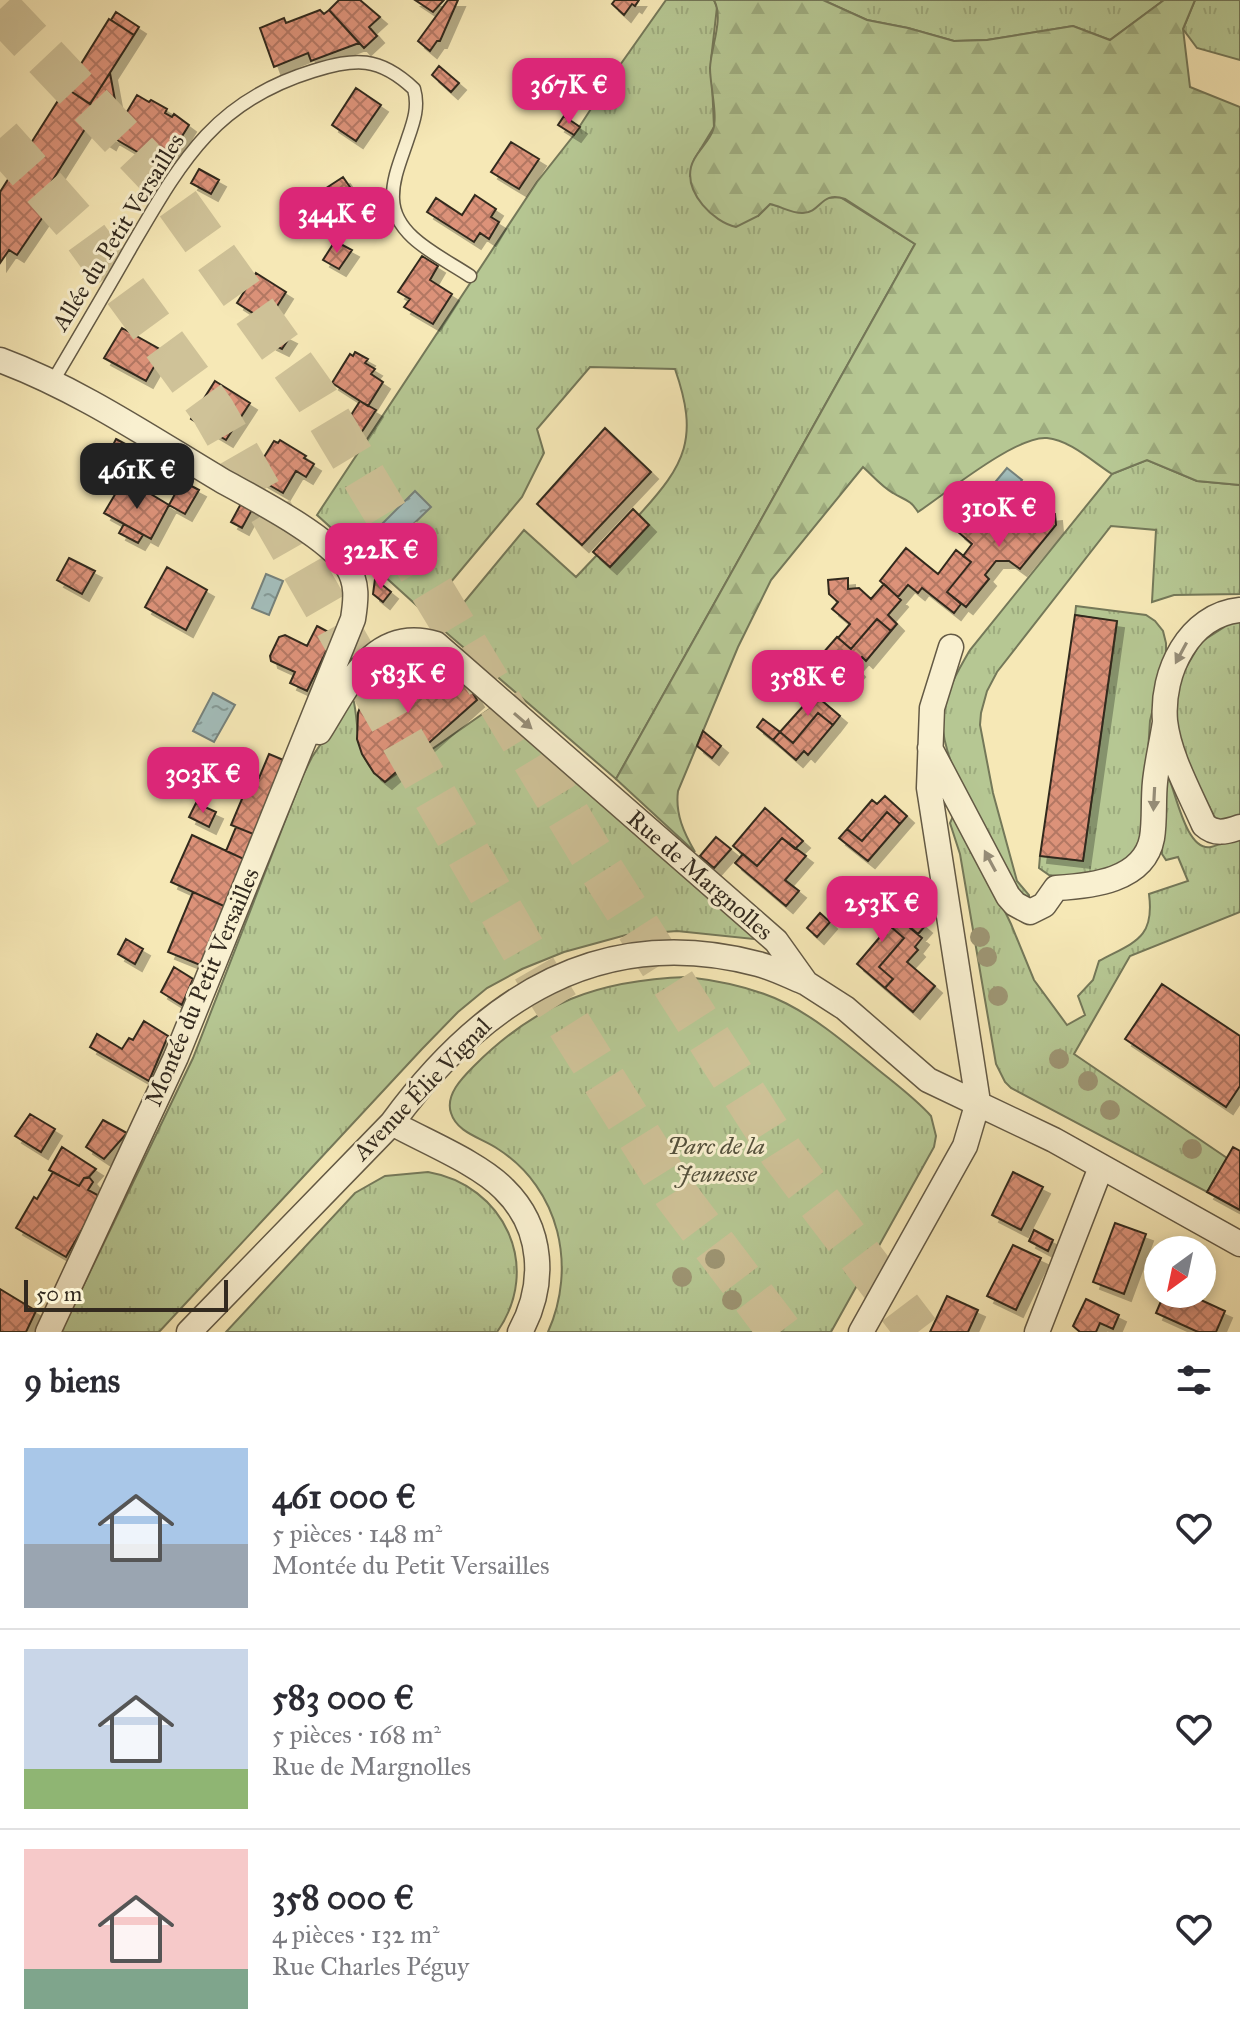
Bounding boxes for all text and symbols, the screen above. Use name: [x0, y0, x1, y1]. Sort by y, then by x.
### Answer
pin: 367K €: [504, 58, 634, 126]
text: 367K €: [530, 68, 608, 100]
street label: Allée du Petit Versailles: [45, 128, 191, 337]
pin: 344K €: [272, 187, 402, 255]
text: 344K €: [297, 197, 377, 229]
pin: 461K €: [72, 443, 202, 511]
text: 461K €: [98, 453, 176, 485]
pin: 310K €: [934, 481, 1064, 549]
text: 310K €: [961, 491, 1037, 523]
pin: 322K €: [316, 523, 446, 591]
text: 322K €: [343, 533, 419, 565]
one-way arrow: [1174, 642, 1188, 664]
pin: 583K €: [343, 647, 473, 715]
pin: 358K €: [743, 650, 873, 718]
text: 583K €: [370, 657, 446, 689]
text: 358K €: [770, 660, 846, 692]
one-way arrow: [514, 711, 533, 729]
pin: 303K €: [138, 747, 268, 815]
text: 303K €: [165, 757, 241, 789]
one-way arrow: [1147, 787, 1160, 812]
street label: Rue de Margnolles: [621, 803, 779, 947]
one-way arrow: [983, 849, 996, 872]
street label: Montée du Petit Versailles: [138, 863, 266, 1111]
pin: 253K €: [817, 876, 947, 944]
text: 253K €: [845, 886, 919, 918]
street label: Avenue Élie Vignal: [346, 1011, 498, 1167]
park label: Parc de la Jeunesse: [667, 1131, 765, 1189]
north arrow: [1144, 1236, 1216, 1308]
map controls: [1144, 1236, 1216, 1308]
scale bar: [24, 1276, 228, 1312]
text: 50 m: [36, 1280, 82, 1307]
icon: filters: [1172, 1358, 1216, 1402]
text: 9 biens: [24, 1360, 120, 1401]
text: 461 000 €: [272, 1476, 416, 1517]
icon: home: [88, 1480, 184, 1576]
icon: heart: [1172, 1506, 1216, 1550]
text: 5 pièces · 148 m²: [272, 1517, 442, 1549]
text: Montée du Petit Versailles: [272, 1549, 550, 1581]
text: 583 000 €: [272, 1677, 414, 1718]
icon: home: [88, 1681, 184, 1777]
icon: heart: [1172, 1707, 1216, 1751]
text: 5 pièces · 168 m²: [272, 1718, 441, 1750]
text: Rue de Margnolles: [272, 1750, 471, 1782]
text: 358 000 €: [272, 1877, 414, 1918]
icon: home: [88, 1881, 184, 1977]
icon: heart: [1172, 1907, 1216, 1951]
text: 4 pièces · 132 m²: [272, 1918, 440, 1950]
text: Rue Charles Péguy: [272, 1950, 469, 1982]

